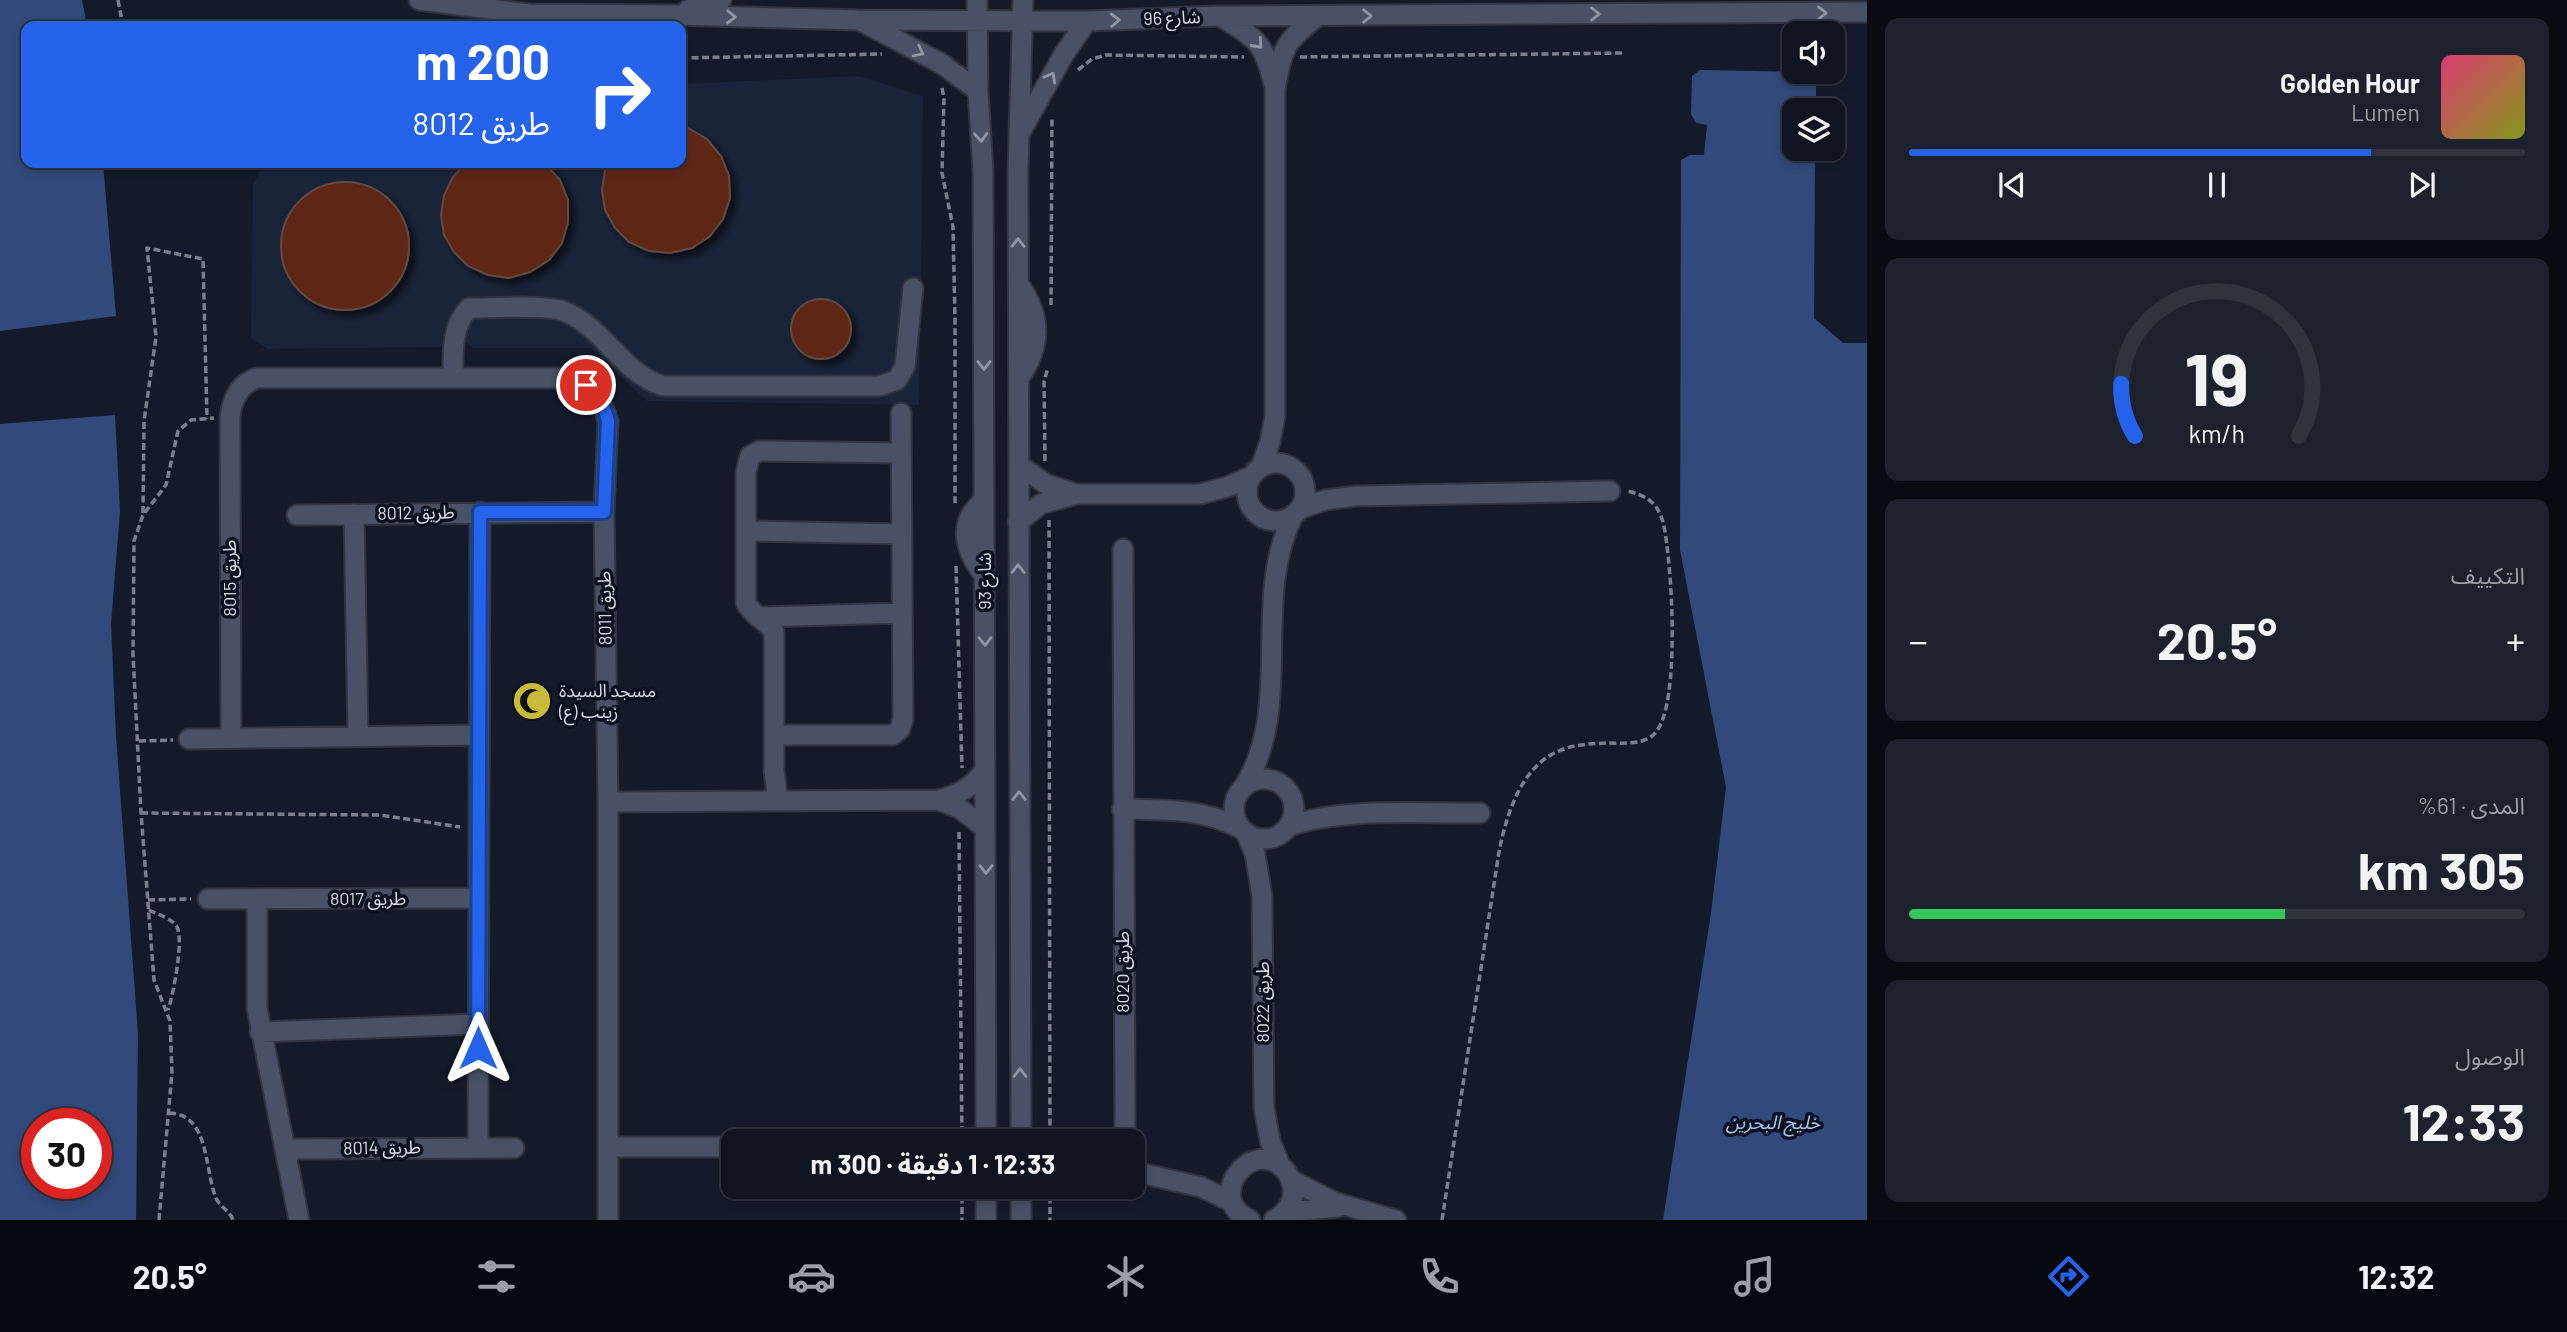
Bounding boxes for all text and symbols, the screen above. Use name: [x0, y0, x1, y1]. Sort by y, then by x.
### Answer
street label: شارع 96: [1143, 5, 1201, 33]
one-way arrow: [1818, 5, 1828, 21]
one-way arrow: [1590, 6, 1601, 22]
one-way arrow: [1362, 8, 1373, 23]
one-way arrow: [726, 9, 737, 24]
one-way arrow: [1110, 12, 1121, 27]
map controls: [1782, 21, 1845, 161]
button: sound: [1782, 21, 1845, 84]
text: 200 m: [416, 31, 550, 90]
one-way arrow: [1250, 36, 1262, 49]
one-way arrow: [912, 43, 924, 57]
icon: right: [574, 49, 665, 140]
text: Golden Hour: [2280, 67, 2420, 98]
one-way arrow: [1043, 72, 1056, 84]
button: layers: [1782, 98, 1845, 161]
text: Lumen: [2351, 98, 2420, 126]
text: طريق 8012: [413, 103, 550, 141]
one-way arrow: [973, 132, 988, 143]
icon: previous: [1993, 166, 2031, 204]
icon: pause: [2198, 166, 2236, 204]
icon: next: [2403, 166, 2441, 204]
one-way arrow: [1010, 238, 1026, 248]
text: 19: [2185, 333, 2249, 421]
pin: [556, 355, 616, 415]
one-way arrow: [976, 360, 992, 371]
icon: arrive: [567, 366, 605, 404]
text: km/h: [2189, 417, 2245, 447]
street label: طريق 8012: [377, 500, 455, 525]
street label: طريق 8015: [218, 540, 241, 616]
street label: شارع 93: [973, 552, 999, 610]
text: التكييف: [2451, 561, 2525, 589]
one-way arrow: [1010, 563, 1026, 574]
street label: طريق 8011: [592, 571, 617, 645]
text: 20.5°: [2157, 608, 2277, 670]
text: −: [1909, 617, 1928, 663]
text: +: [2506, 617, 2525, 663]
one-way arrow: [977, 637, 993, 647]
place label: مسجد السيدة زينب (ع): [558, 679, 656, 726]
mosque icon: مسجد السيدة زينب (ع): [511, 680, 553, 722]
one-way arrow: [1011, 791, 1027, 801]
text: المدى · 61%: [2418, 791, 2525, 819]
text: 305 km: [2358, 838, 2525, 900]
one-way arrow: [978, 864, 994, 875]
street label: طريق 8017: [330, 887, 406, 910]
street label: طريق 8020: [1111, 931, 1134, 1013]
street label: طريق 8022: [1251, 961, 1274, 1043]
position arrow: [441, 1011, 515, 1085]
text: الوصول: [2455, 1042, 2525, 1070]
one-way arrow: [1013, 1067, 1028, 1078]
text: 12:33: [2402, 1089, 2525, 1151]
speed limit sign: 30: [21, 1108, 112, 1199]
water label: خليج البحرين: [1726, 1110, 1821, 1137]
street label: طريق 8014: [343, 1135, 421, 1160]
text: 12:33 · 1 دقيقة · 300 m: [811, 1148, 1055, 1179]
icon: filters: [472, 1252, 521, 1301]
icon: car: [787, 1252, 836, 1301]
icon: climate: [1101, 1252, 1150, 1301]
icon: phone: [1415, 1252, 1464, 1301]
icon: music: [1730, 1252, 1779, 1301]
icon: directions: [2044, 1252, 2093, 1301]
text: 20.5°: [133, 1257, 207, 1295]
text: 12:32: [2358, 1257, 2434, 1295]

